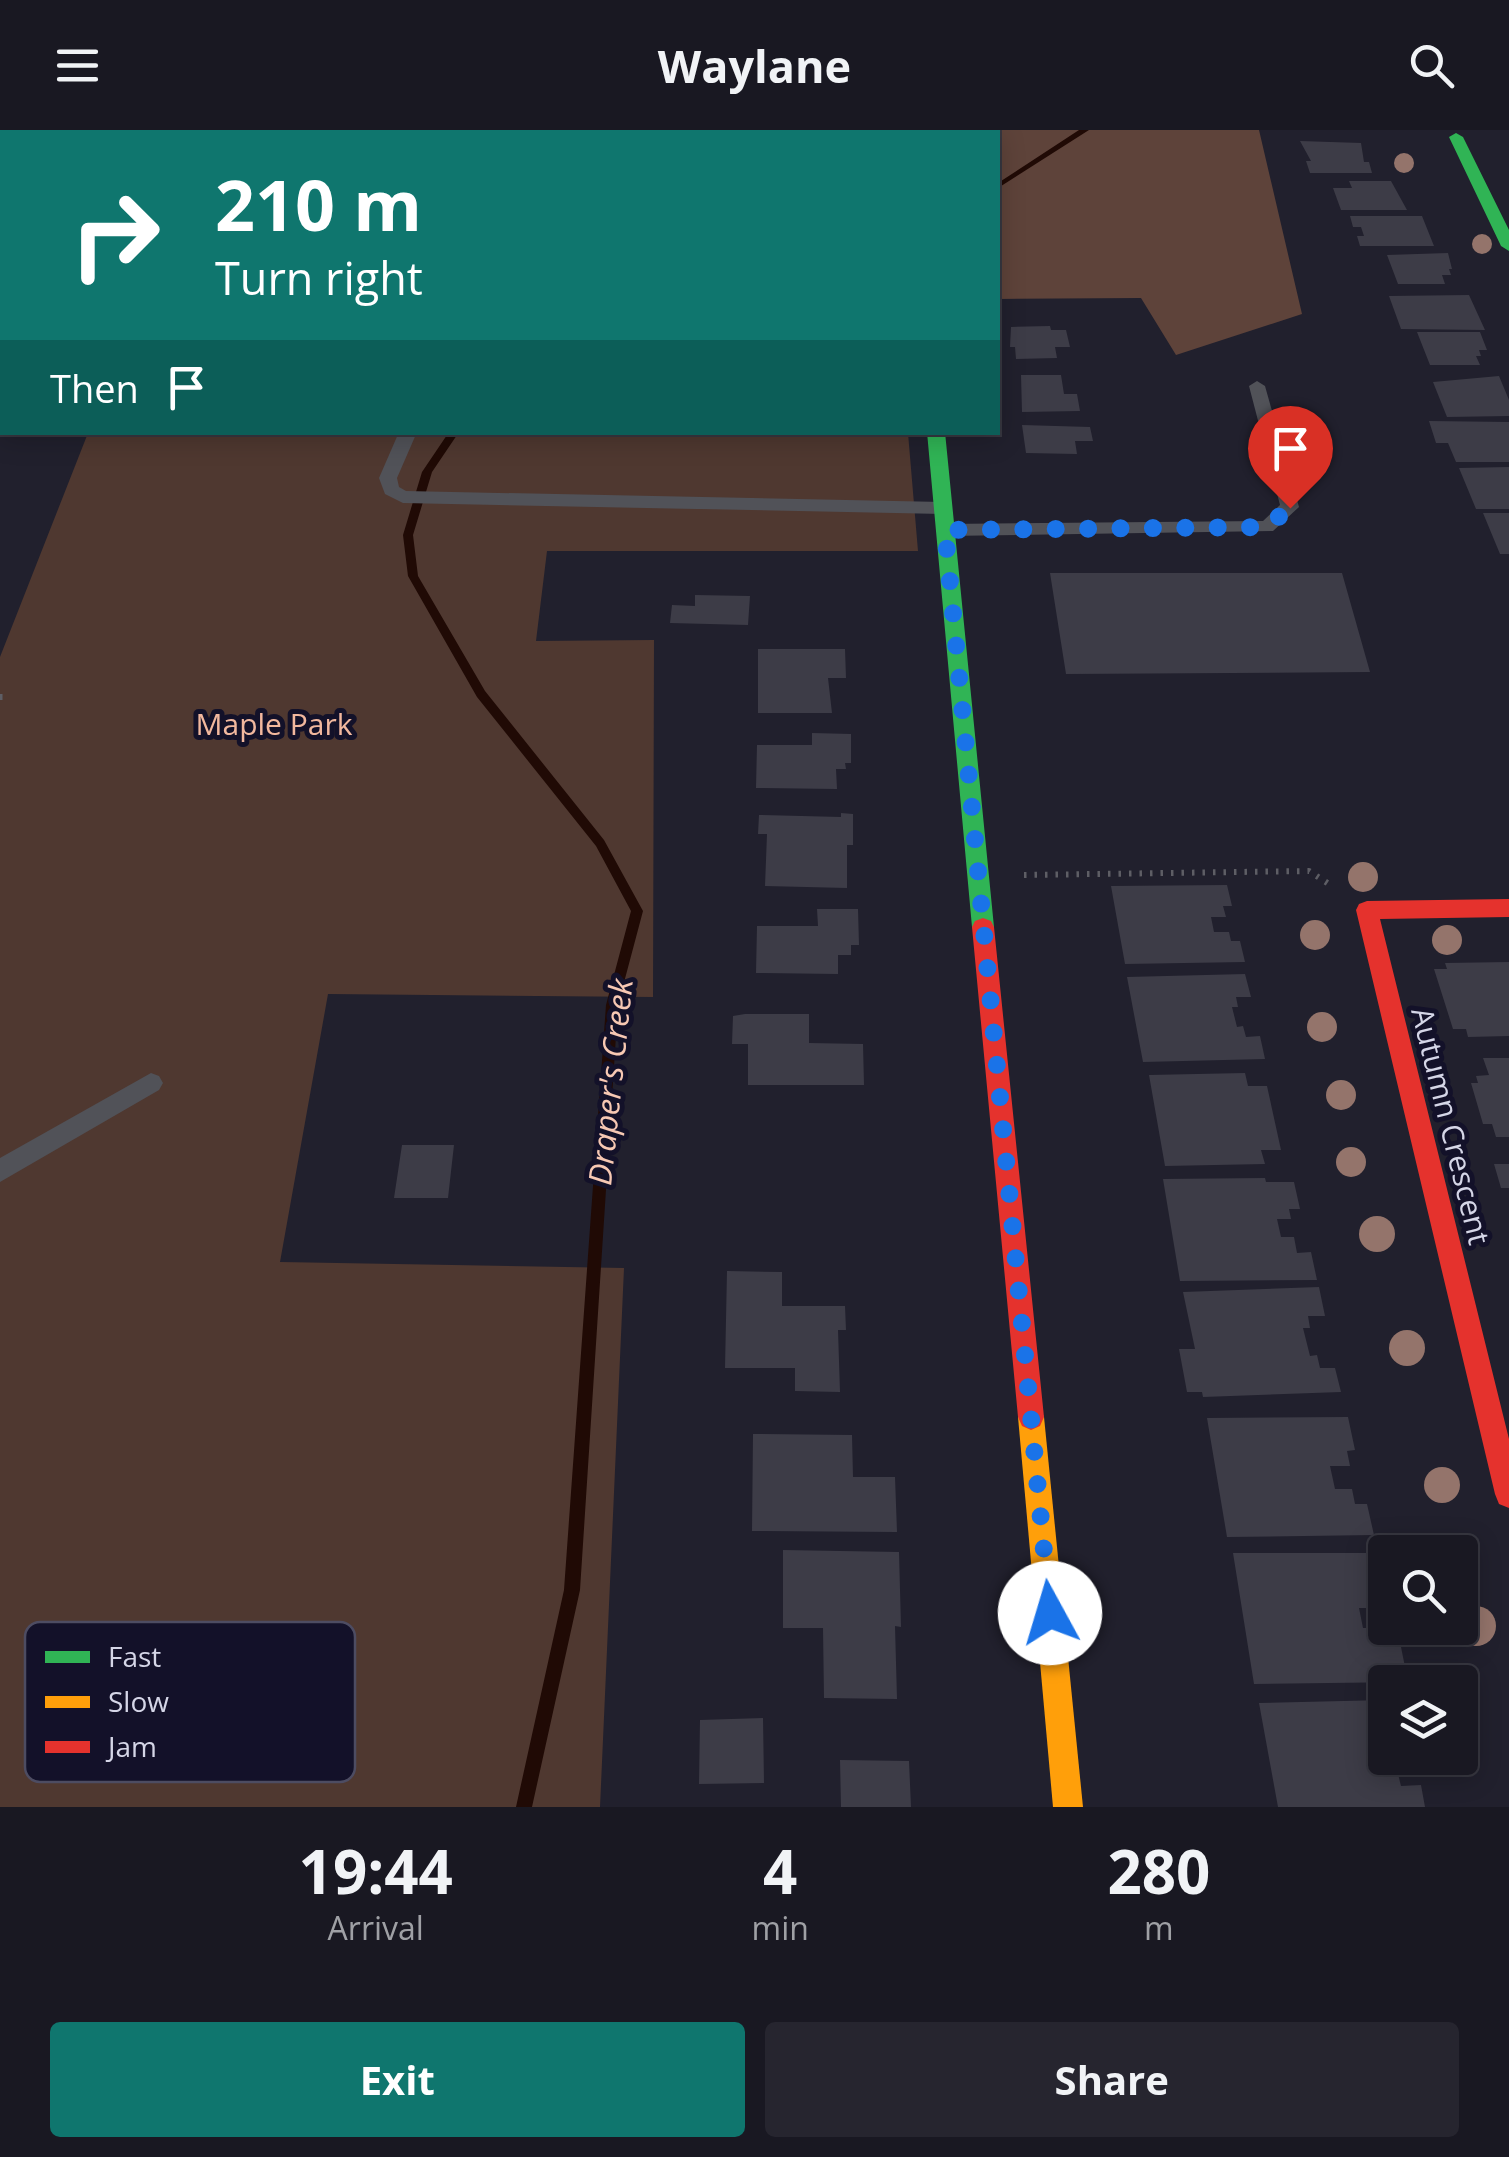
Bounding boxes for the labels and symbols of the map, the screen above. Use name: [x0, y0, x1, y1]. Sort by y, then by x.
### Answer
pin: [1248, 406, 1333, 509]
park label: Maple Park: [196, 703, 353, 744]
water label: Draper's Creek: [577, 975, 642, 1187]
street label: Autumn Crescent: [1402, 1003, 1501, 1249]
position arrow: [998, 1561, 1102, 1665]
legend: [25, 1622, 355, 1782]
text: Fast: [108, 1637, 161, 1675]
text: Slow: [108, 1682, 169, 1720]
text: Jam: [105, 1727, 157, 1765]

